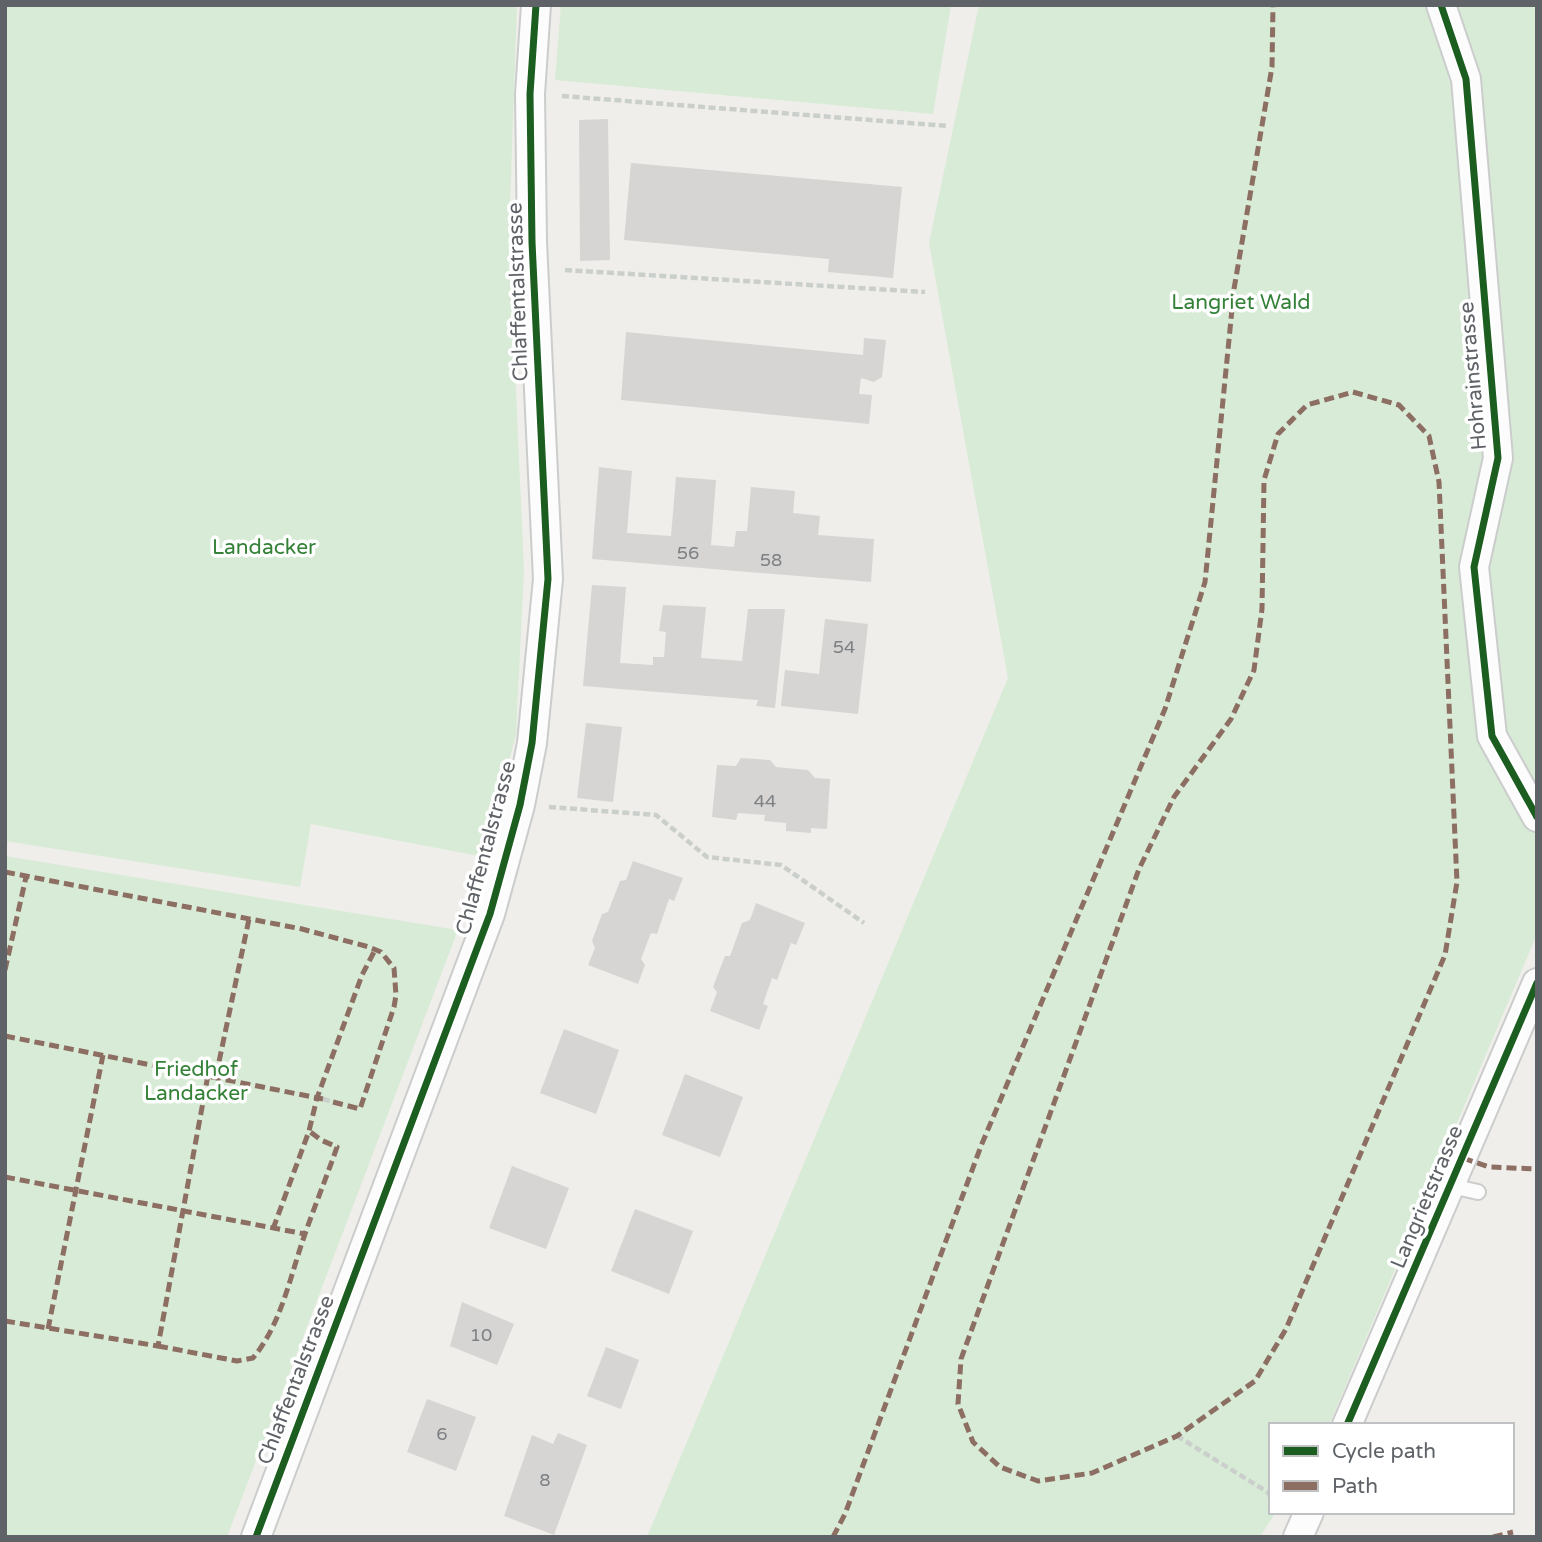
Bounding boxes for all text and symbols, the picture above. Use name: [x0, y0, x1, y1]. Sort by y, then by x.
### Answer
street label: Chlaffentalstrasse: [502, 202, 534, 382]
park label: Langriet Wald: [1171, 290, 1311, 315]
street label: Hohrainstrasse: [1454, 301, 1492, 451]
park label: Landacker: [212, 535, 316, 560]
house number: 56: [677, 542, 699, 564]
house number: 58: [760, 549, 782, 571]
house number: 54: [833, 636, 855, 658]
street label: Chlaffentalstrasse: [451, 758, 521, 938]
house number: 44: [754, 790, 776, 812]
park label: Friedhof Landacker: [144, 1057, 248, 1106]
street label: Langrietstrasse: [1386, 1122, 1468, 1272]
street label: Chlaffentalstrasse: [252, 1292, 340, 1468]
house number: 10: [470, 1324, 492, 1346]
house number: 6: [436, 1423, 448, 1445]
legend: [1269, 1423, 1514, 1514]
text: Cycle path: [1332, 1439, 1436, 1464]
house number: 8: [539, 1469, 551, 1491]
text: Path: [1332, 1474, 1378, 1499]

